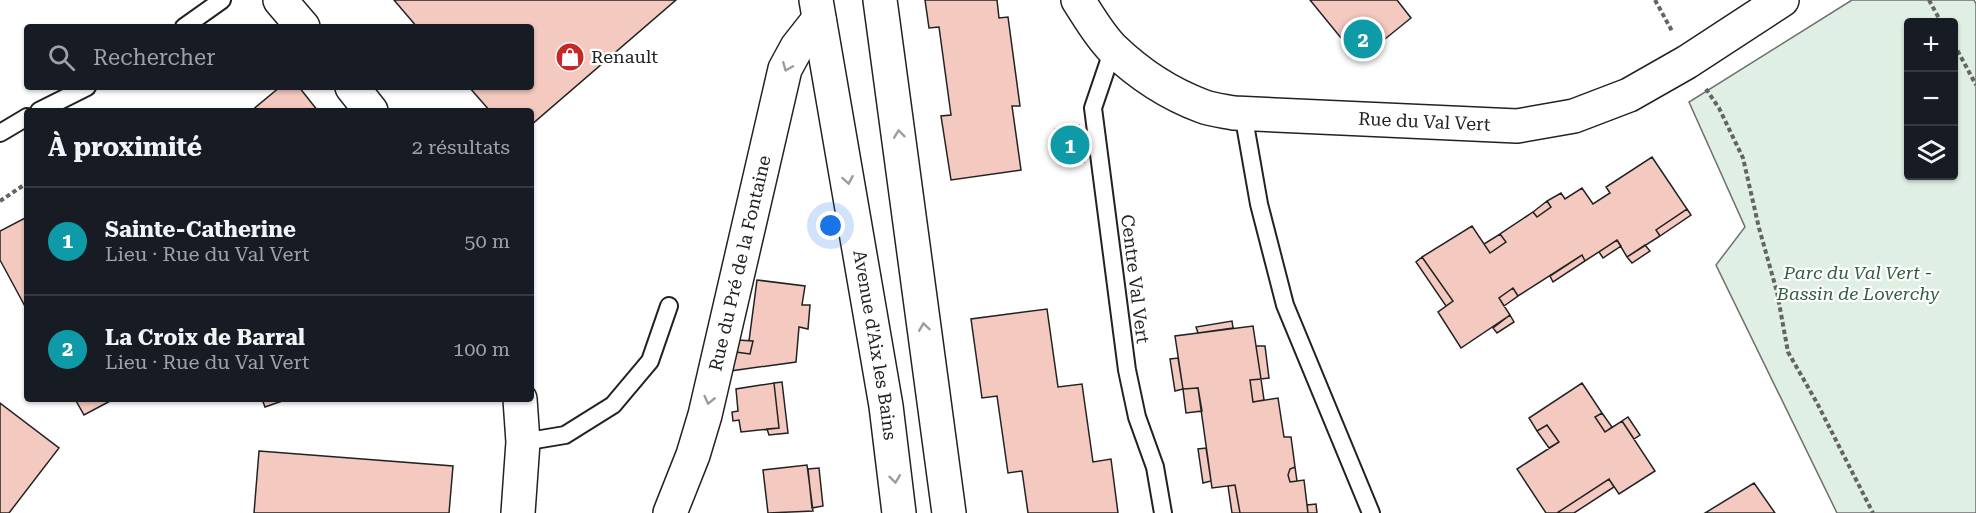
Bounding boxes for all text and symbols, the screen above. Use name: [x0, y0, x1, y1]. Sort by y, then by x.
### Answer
pin: 2: [1344, 16, 1382, 62]
map controls: [1904, 18, 1958, 180]
button: +: [1904, 18, 1958, 72]
search box: [24, 24, 534, 90]
icon: search: [45, 41, 78, 74]
shop icon: Renault: [554, 41, 586, 73]
text: Rechercher: [93, 45, 215, 70]
place label: Renault: [591, 46, 658, 67]
one-way arrow: [782, 61, 794, 72]
button: −: [1904, 72, 1958, 126]
street label: Rue du Val Vert: [1358, 108, 1491, 135]
pin: 1: [1050, 122, 1090, 168]
button: layers: [1904, 126, 1958, 180]
one-way arrow: [893, 129, 905, 138]
text: À proximité: [48, 132, 202, 162]
text: 2 résultats: [412, 135, 510, 159]
street label: Rue du Pré de la Fontaine: [705, 153, 775, 373]
one-way arrow: [841, 174, 854, 184]
your location: [816, 211, 845, 240]
street label: Centre Val Vert: [1117, 213, 1154, 345]
text: Sainte-Catherine: [105, 217, 296, 242]
text: 1: [62, 229, 73, 253]
text: 50 m: [464, 229, 510, 253]
text: Lieu · Rue du Val Vert: [105, 242, 309, 266]
street label: Avenue d'Aix les Bains: [849, 248, 901, 441]
park label: Parc du Val Vert - Bassin de Loverchy: [1776, 262, 1940, 304]
one-way arrow: [918, 323, 931, 332]
text: La Croix de Barral: [105, 325, 305, 350]
text: 2: [62, 337, 73, 361]
text: 100 m: [453, 337, 510, 361]
text: Lieu · Rue du Val Vert: [105, 350, 309, 374]
one-way arrow: [703, 395, 716, 405]
one-way arrow: [888, 474, 900, 483]

